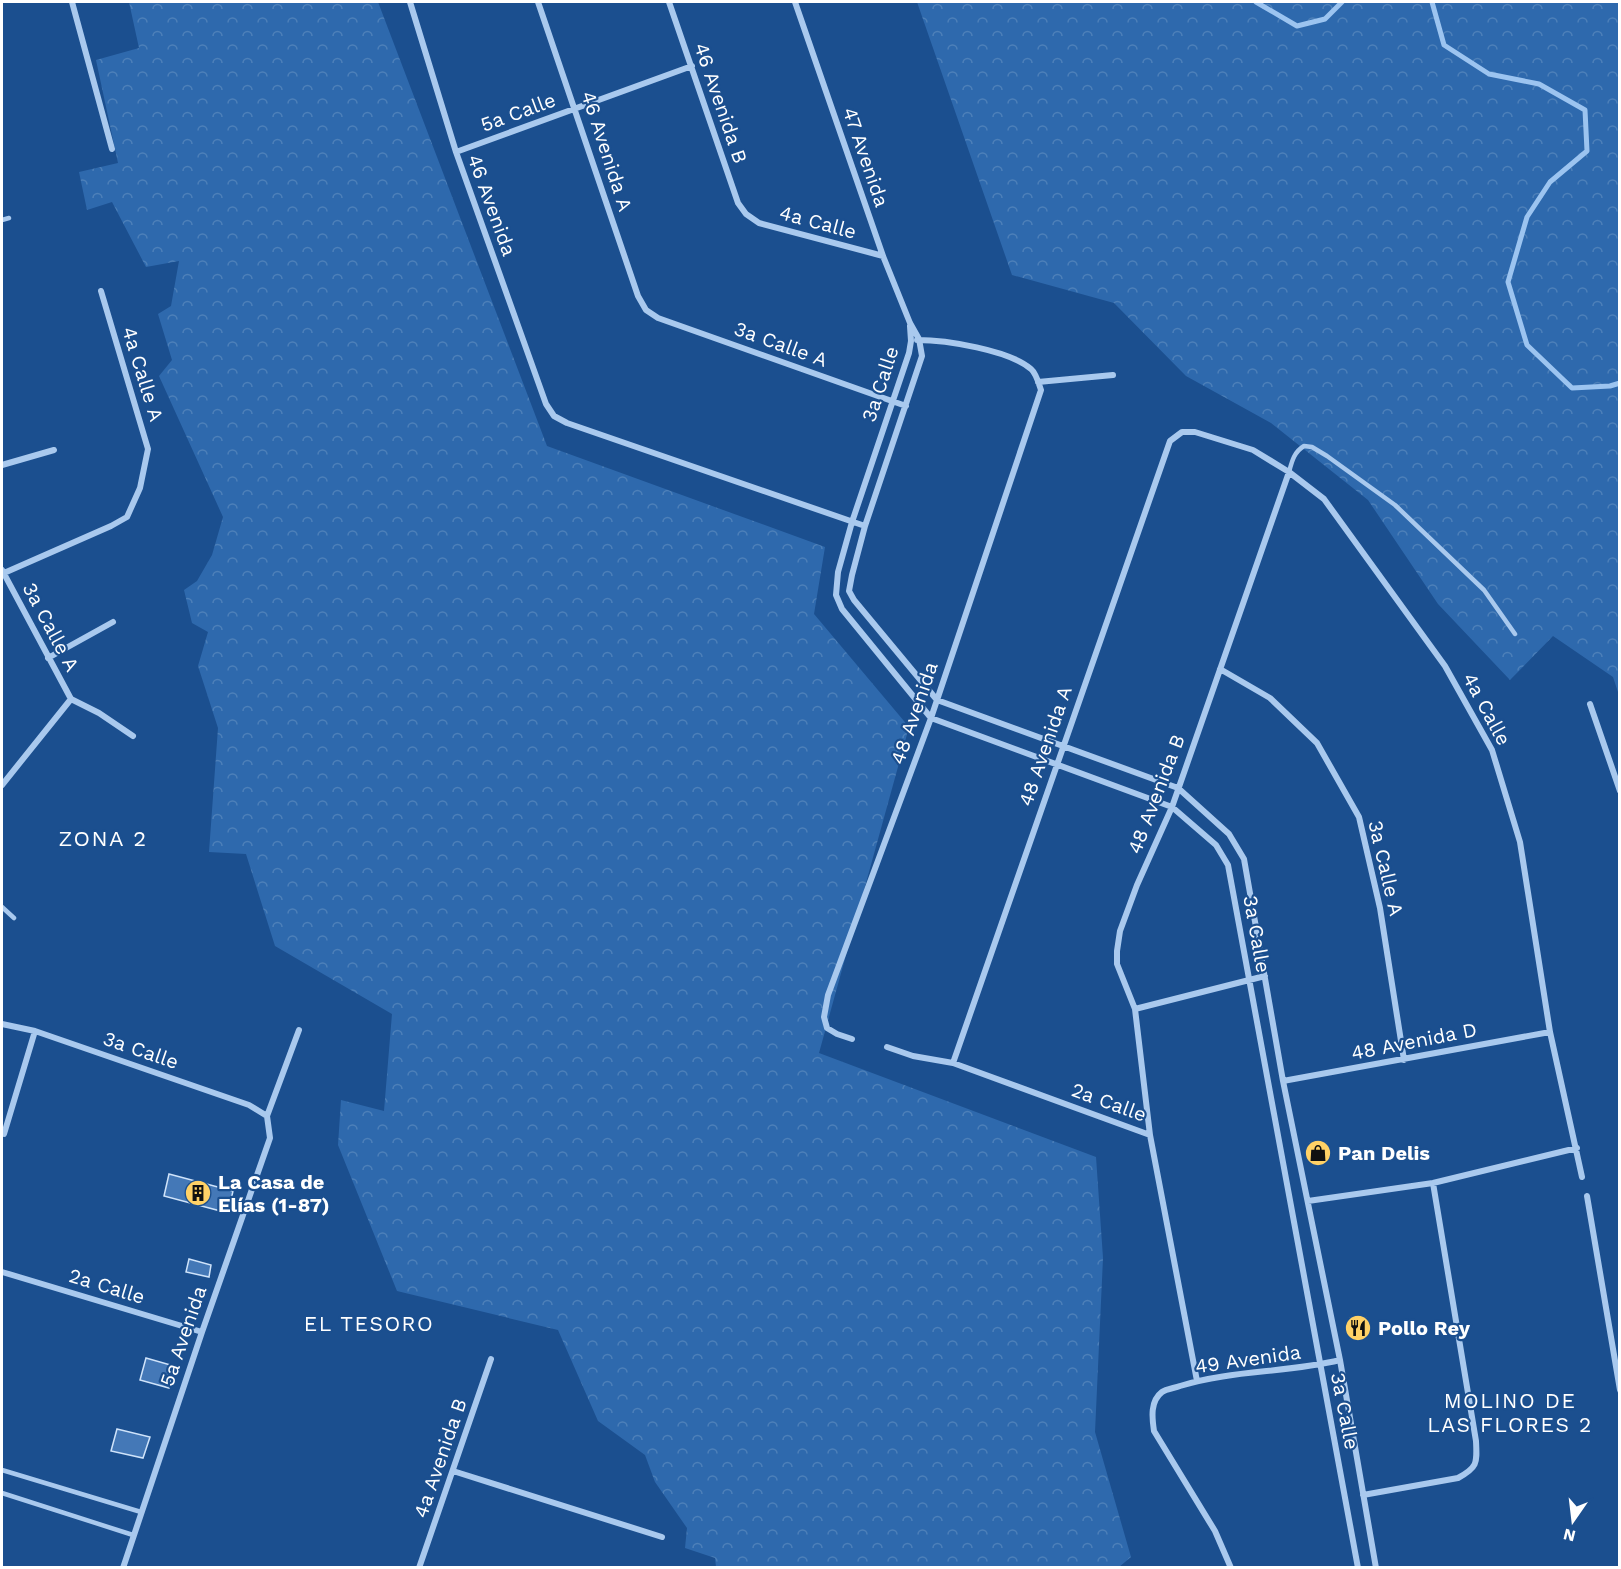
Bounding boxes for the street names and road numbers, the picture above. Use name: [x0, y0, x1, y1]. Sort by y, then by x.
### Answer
street label: 46 Avenida B: [689, 40, 753, 166]
street label: 5a Calle: [477, 87, 559, 137]
street label: 46 Avenida A: [576, 88, 638, 214]
street label: 47 Avenida: [838, 104, 894, 210]
street label: 46 Avenida: [463, 151, 521, 259]
street label: 4a Calle: [777, 200, 859, 244]
street label: 3a Calle A: [731, 316, 831, 372]
street label: 4a Calle A: [117, 324, 169, 424]
street label: 3a Calle: [857, 343, 903, 425]
street label: 3a Calle A: [18, 578, 84, 676]
street label: 48 Avenida: [885, 659, 943, 767]
street label: 4a Calle: [1458, 669, 1516, 749]
street label: 48 Avenida A: [1013, 683, 1077, 809]
street label: 48 Avenida B: [1122, 731, 1190, 857]
street label: 3a Calle A: [1363, 818, 1409, 918]
street label: 3a Calle: [1238, 893, 1276, 975]
street label: 48 Avenida D: [1349, 1017, 1479, 1065]
street label: 3a Calle: [100, 1026, 182, 1074]
street label: 2a Calle: [1068, 1077, 1150, 1127]
street label: 2a Calle: [66, 1263, 148, 1309]
street label: 5a Avenida: [155, 1283, 211, 1389]
street label: 49 Avenida: [1194, 1340, 1302, 1378]
street label: 3a Calle: [1326, 1370, 1364, 1452]
street label: 4a Avenida B: [408, 1395, 472, 1521]

